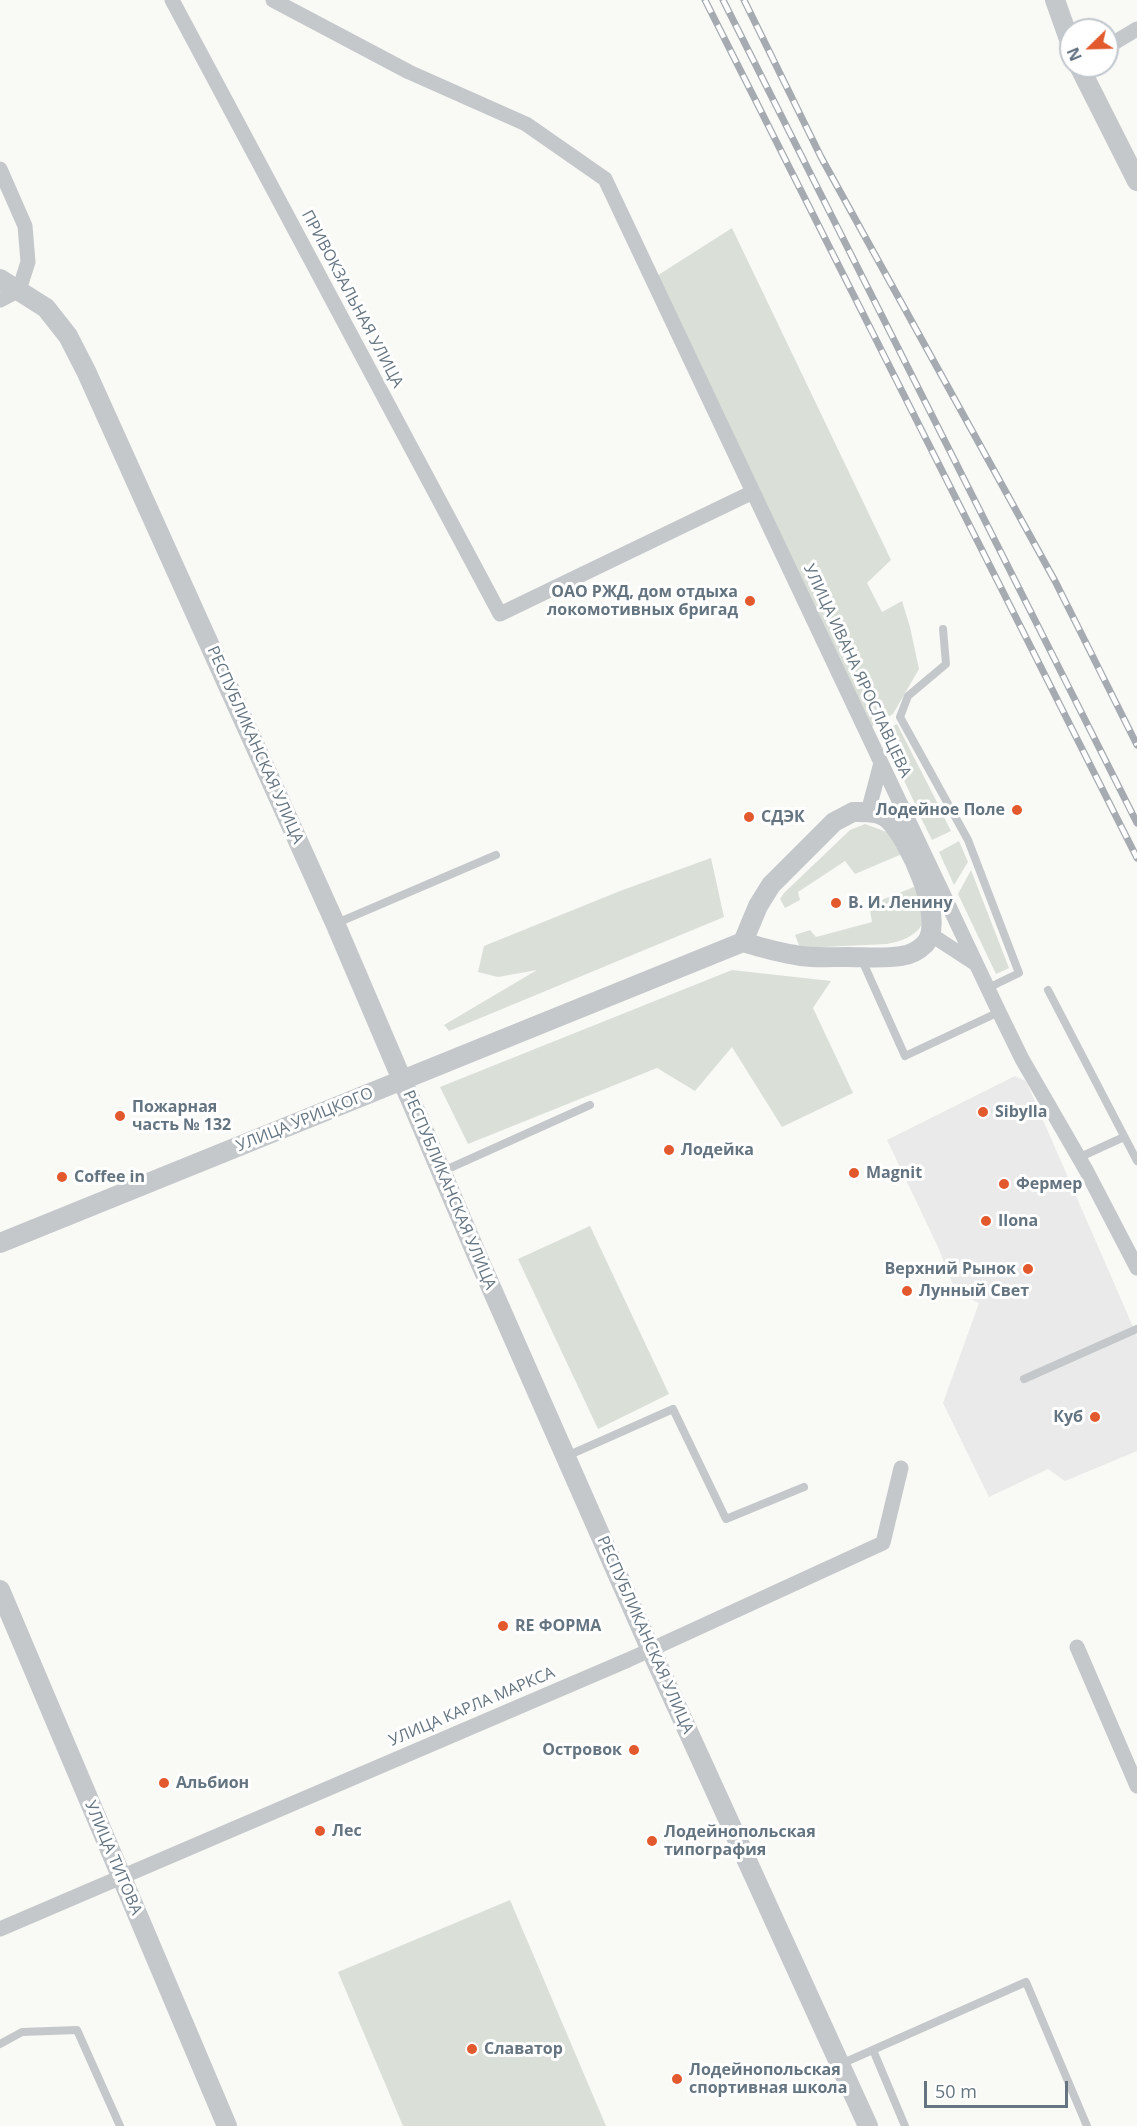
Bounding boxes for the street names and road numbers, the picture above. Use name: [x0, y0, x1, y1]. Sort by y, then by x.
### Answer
street label: ПРИВОКЗАЛЬНАЯ УЛИЦА: [297, 207, 407, 391]
street label: УЛИЦА ИВАНА ЯРОСЛАВЦЕВА: [799, 561, 915, 781]
street label: РЕСПУБЛИКАНСКАЯ УЛИЦА: [203, 643, 307, 847]
street label: УЛИЦА УРИЦКОГО: [234, 1084, 376, 1156]
street label: РЕСПУБЛИКАНСКАЯ УЛИЦА: [398, 1088, 500, 1292]
street label: РЕСПУБЛИКАНСКАЯ УЛИЦА: [593, 1533, 697, 1737]
street label: УЛИЦА КАРЛА МАРКСА: [386, 1663, 558, 1751]
street label: УЛИЦА ТИТОВА: [80, 1798, 146, 1918]

